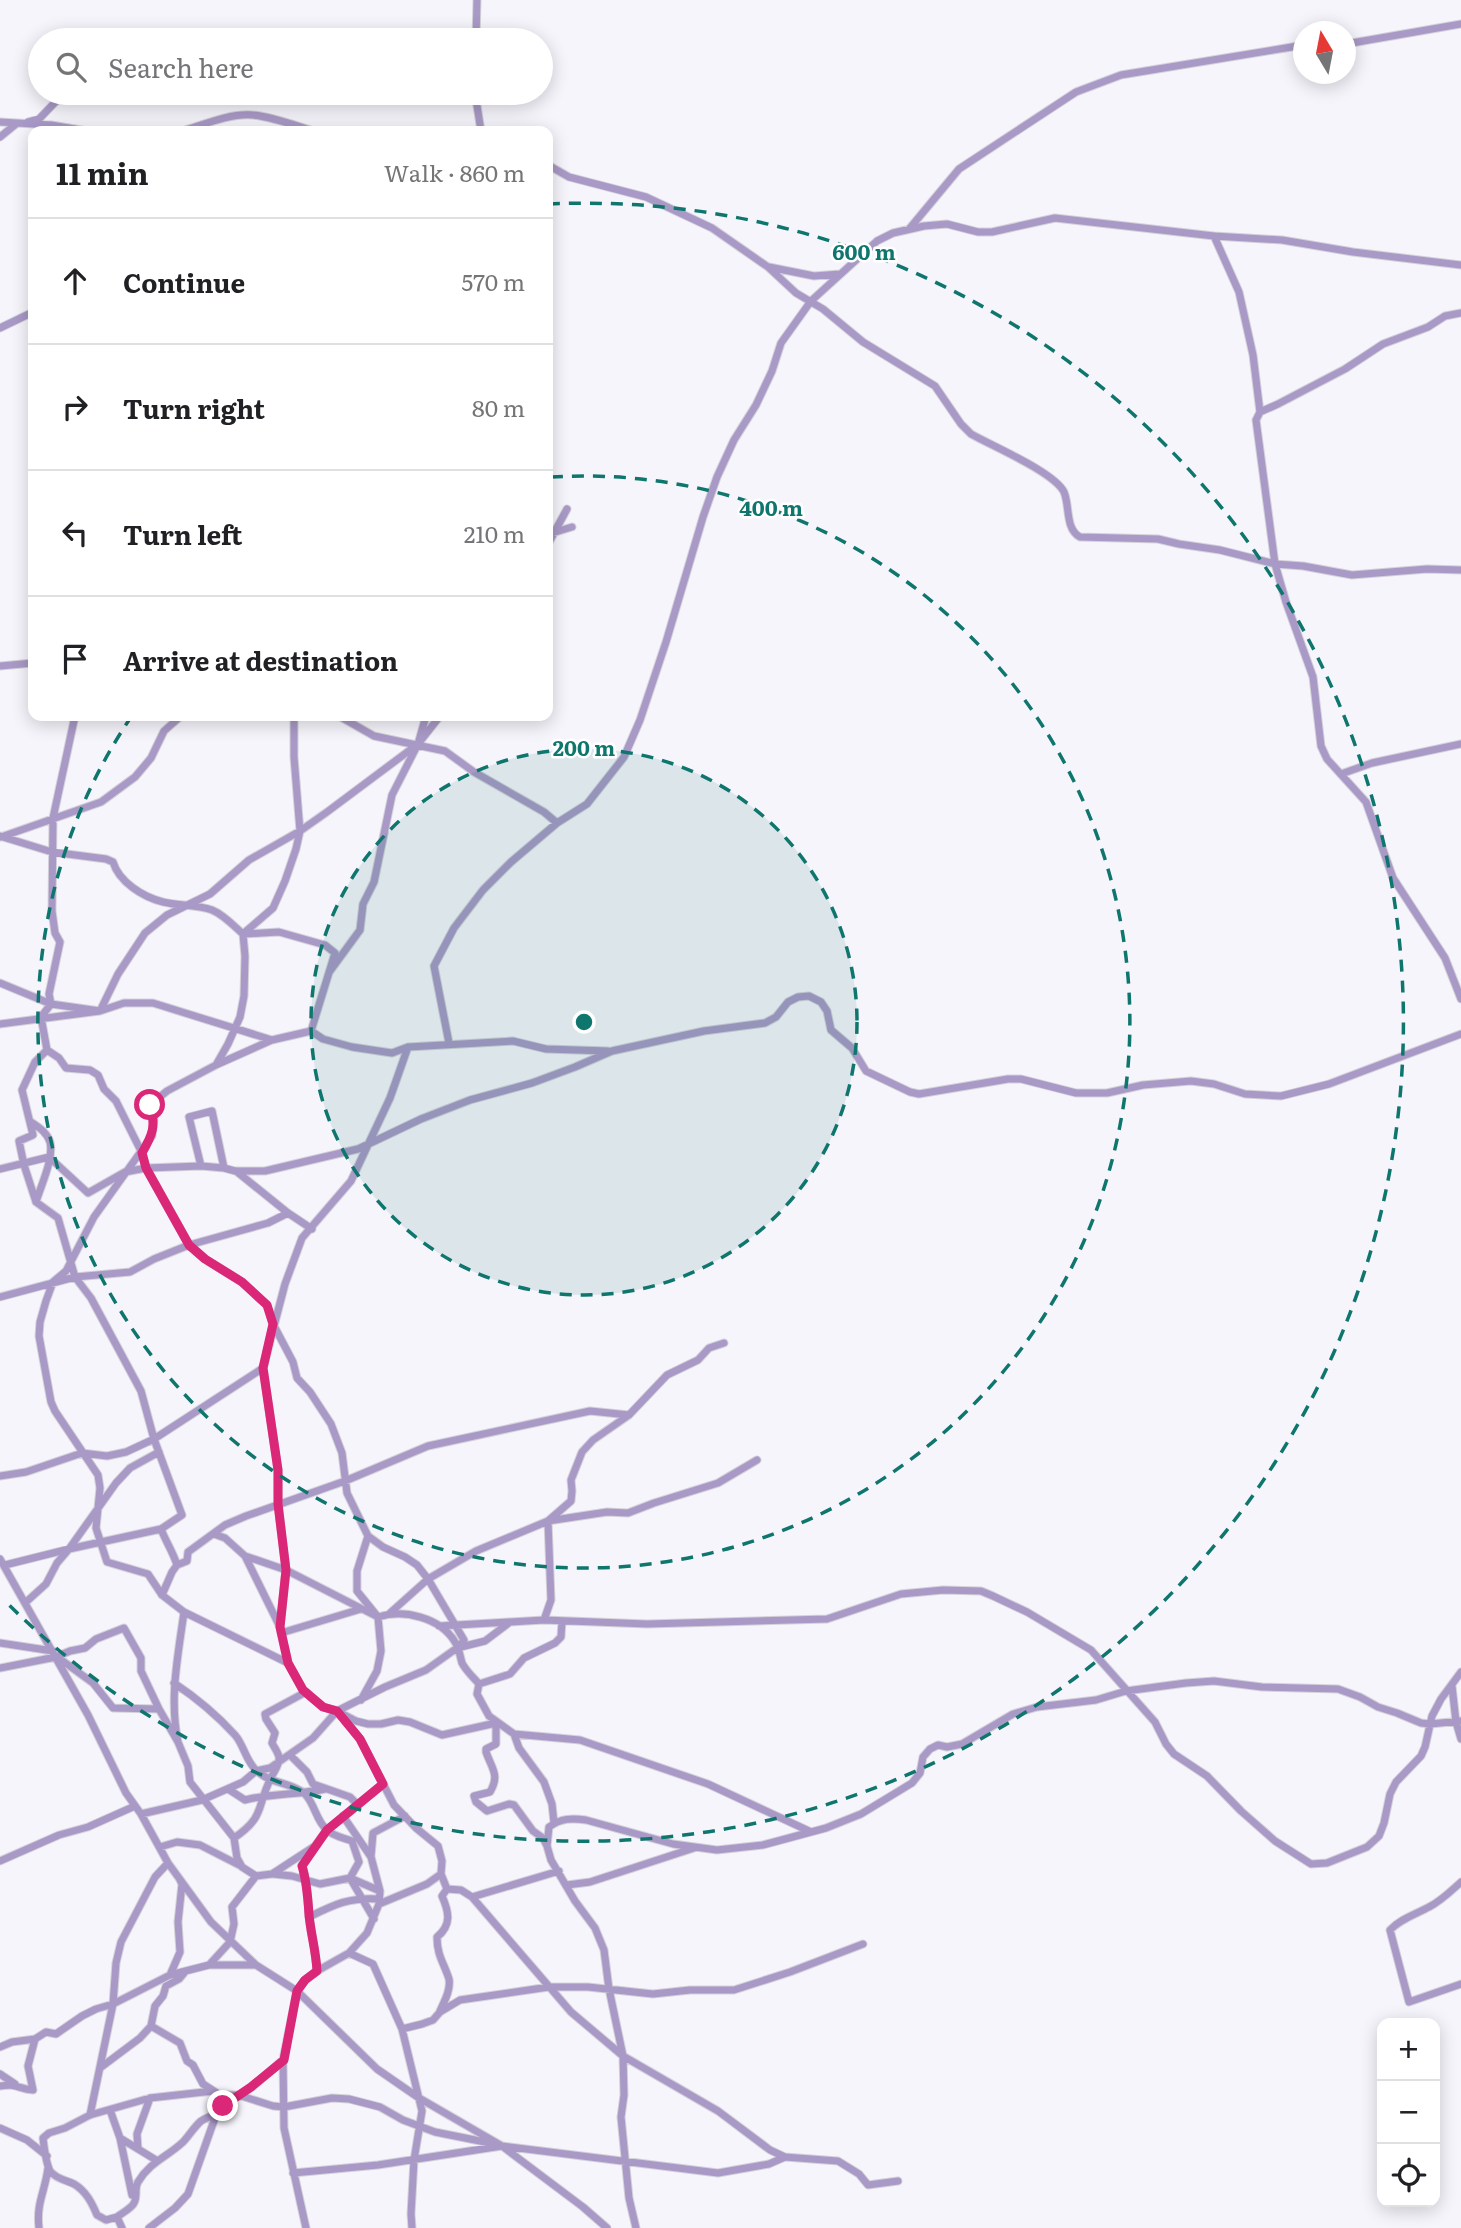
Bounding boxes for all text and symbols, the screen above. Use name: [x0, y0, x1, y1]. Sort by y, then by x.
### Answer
north arrow: [1293, 21, 1356, 84]
search box: [28, 28, 553, 105]
text: Search here: [108, 47, 254, 86]
icon: search: [52, 48, 90, 86]
text: 11 min: [56, 150, 149, 194]
text: Walk · 860 m: [384, 155, 525, 189]
text: 600 m: [832, 235, 896, 266]
icon: ahead: [56, 262, 94, 300]
text: Continue: [123, 262, 245, 301]
text: 570 m: [462, 264, 525, 298]
icon: right: [56, 388, 94, 426]
text: Turn right: [123, 388, 265, 427]
text: 80 m: [472, 390, 525, 424]
text: 400 m: [739, 491, 803, 522]
icon: left: [56, 514, 94, 552]
text: Turn left: [123, 514, 242, 553]
text: 210 m: [464, 516, 525, 550]
icon: arrive: [56, 640, 94, 678]
text: Arrive at destination: [123, 640, 398, 679]
text: 200 m: [553, 731, 615, 762]
centre of rings: [572, 1010, 596, 1034]
route start: [134, 1089, 165, 1120]
map controls: [1377, 2018, 1440, 2207]
button: +: [1377, 2018, 1440, 2081]
button: −: [1377, 2081, 1440, 2144]
route end: [207, 2090, 238, 2121]
button: locate: [1377, 2144, 1440, 2207]

